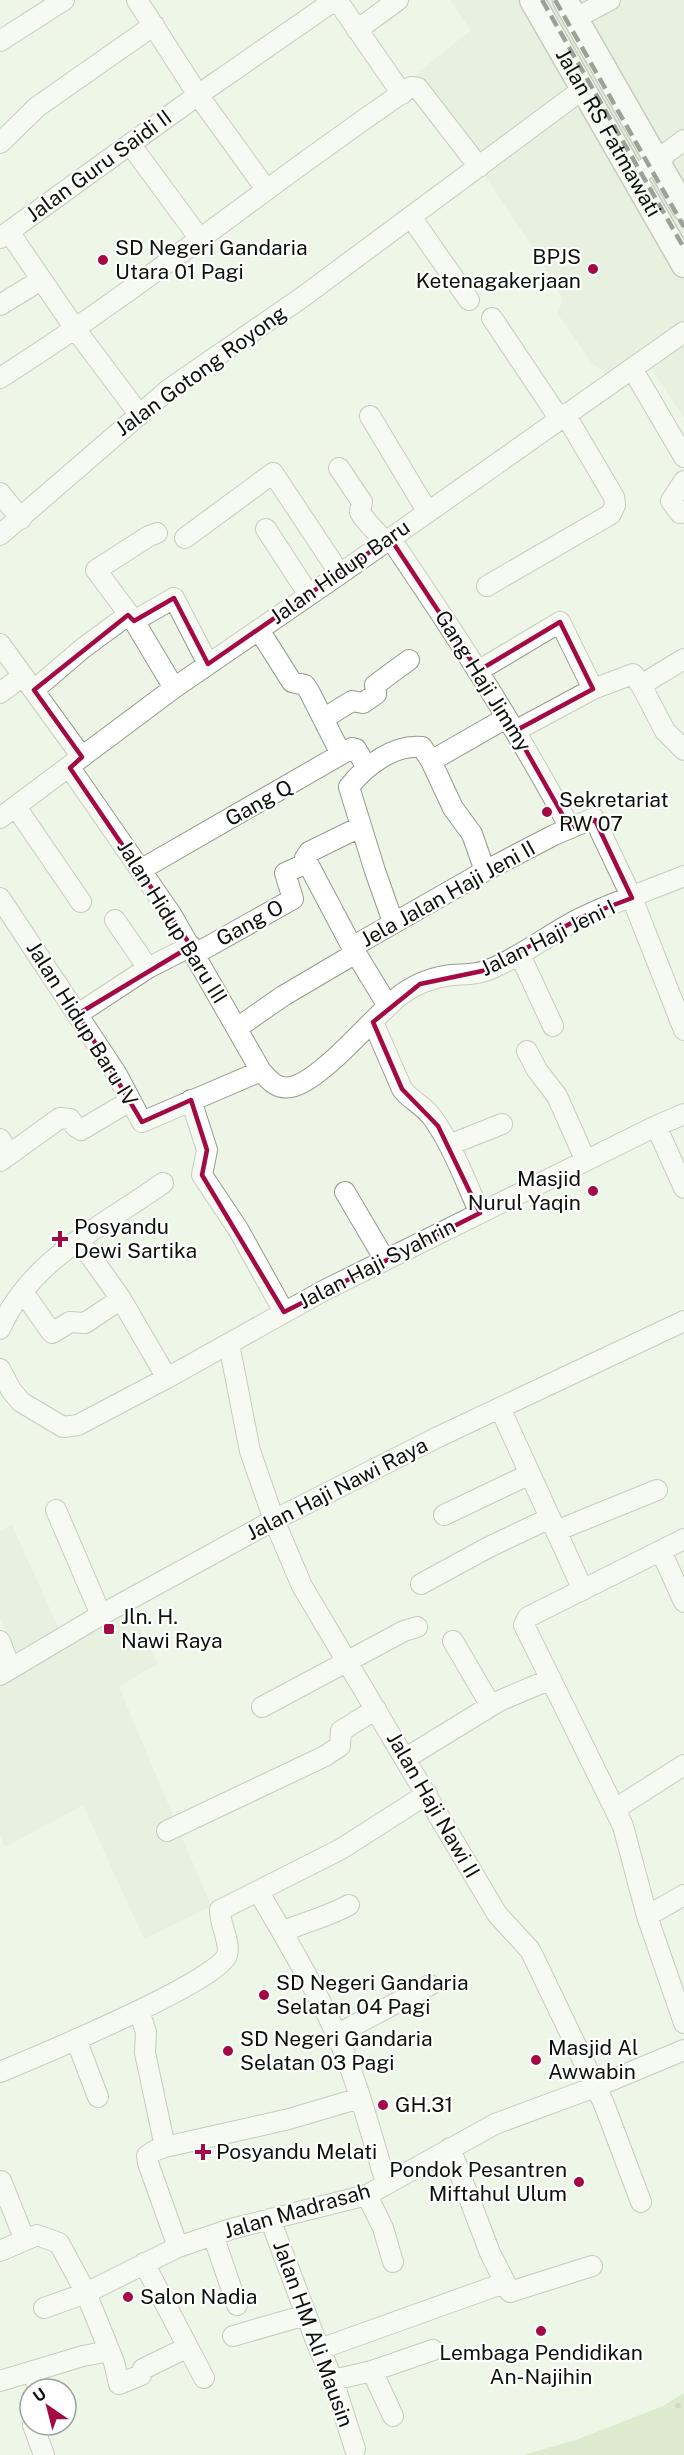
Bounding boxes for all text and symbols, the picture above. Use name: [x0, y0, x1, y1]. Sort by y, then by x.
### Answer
street label: Jalan RS Fatmawati: [551, 44, 667, 221]
street label: Jalan Guru Saidi II: [21, 104, 176, 227]
place label: SD Negeri Gandaria Utara 01 Pagi: [115, 235, 308, 284]
place label: BPJS Ketenagakerjaan: [416, 244, 581, 293]
marker: SD Negeri Gandaria Utara 01 Pagi: [96, 253, 110, 267]
marker: BPJS Ketenagakerjaan: [586, 262, 600, 276]
street label: Jalan Gotong Royong: [110, 300, 291, 441]
street label: Jalan Hidup Baru: [265, 514, 414, 629]
street label: Gang Haji Jimmy: [430, 606, 537, 756]
street label: Gang Q: [221, 774, 297, 831]
place label: Sekretariat RW 07: [559, 787, 669, 836]
marker: Sekretariat RW 07: [540, 805, 554, 819]
street label: Jela Jalan Haji Jeni II: [356, 835, 539, 952]
street label: Jalan Hidup Baru III: [112, 836, 233, 1008]
street label: Gang O: [212, 894, 288, 951]
street label: Jalan Haji Jeni I: [476, 894, 619, 981]
street label: Jalan Hidup Baru IV: [22, 937, 143, 1111]
place label: Masjid Nurul Yaqin: [468, 1166, 581, 1215]
marker: Masjid Nurul Yaqin: [586, 1184, 600, 1198]
street label: Jalan Haji Syahrin: [294, 1213, 460, 1314]
place label: Posyandu Dewi Sartika: [74, 1214, 197, 1263]
marker: Posyandu Dewi Sartika: [51, 1230, 69, 1248]
street label: Jalan Haji Nawi Raya: [242, 1432, 432, 1545]
place label: Jln. H. Nawi Raya: [121, 1604, 223, 1653]
marker: Jln. H. Nawi Raya: [102, 1622, 116, 1636]
street label: Jalan Haji Nawi II: [382, 1727, 485, 1882]
place label: SD Negeri Gandaria Selatan 04 Pagi: [276, 1970, 469, 2019]
marker: SD Negeri Gandaria Selatan 04 Pagi: [257, 1988, 271, 2002]
place label: SD Negeri Gandaria Selatan 03 Pagi: [240, 2026, 433, 2075]
place label: Masjid Al Awwabin: [548, 2035, 638, 2084]
marker: SD Negeri Gandaria Selatan 03 Pagi: [221, 2044, 235, 2058]
marker: Masjid Al Awwabin: [529, 2053, 543, 2067]
place label: GH.31: [395, 2092, 453, 2117]
marker: GH.31: [376, 2098, 390, 2112]
place label: Posyandu Melati: [216, 2139, 377, 2164]
marker: Posyandu Melati: [194, 2143, 212, 2161]
place label: Pondok Pesantren Miftahul Ulum: [389, 2157, 567, 2206]
marker: Pondok Pesantren Miftahul Ulum: [572, 2175, 586, 2189]
street label: Jalan Madrasah: [221, 2178, 373, 2243]
street label: Jalan HM Ali Mausin: [268, 2237, 359, 2430]
place label: Salon Nadia: [140, 2284, 257, 2309]
marker: Salon Nadia: [121, 2290, 135, 2304]
marker: Lembaga Pendidikan An-Najihin: [534, 2324, 548, 2338]
place label: Lembaga Pendidikan An-Najihin: [439, 2340, 643, 2389]
north arrow: [18, 2377, 78, 2437]
text: U: [29, 2384, 50, 2406]

